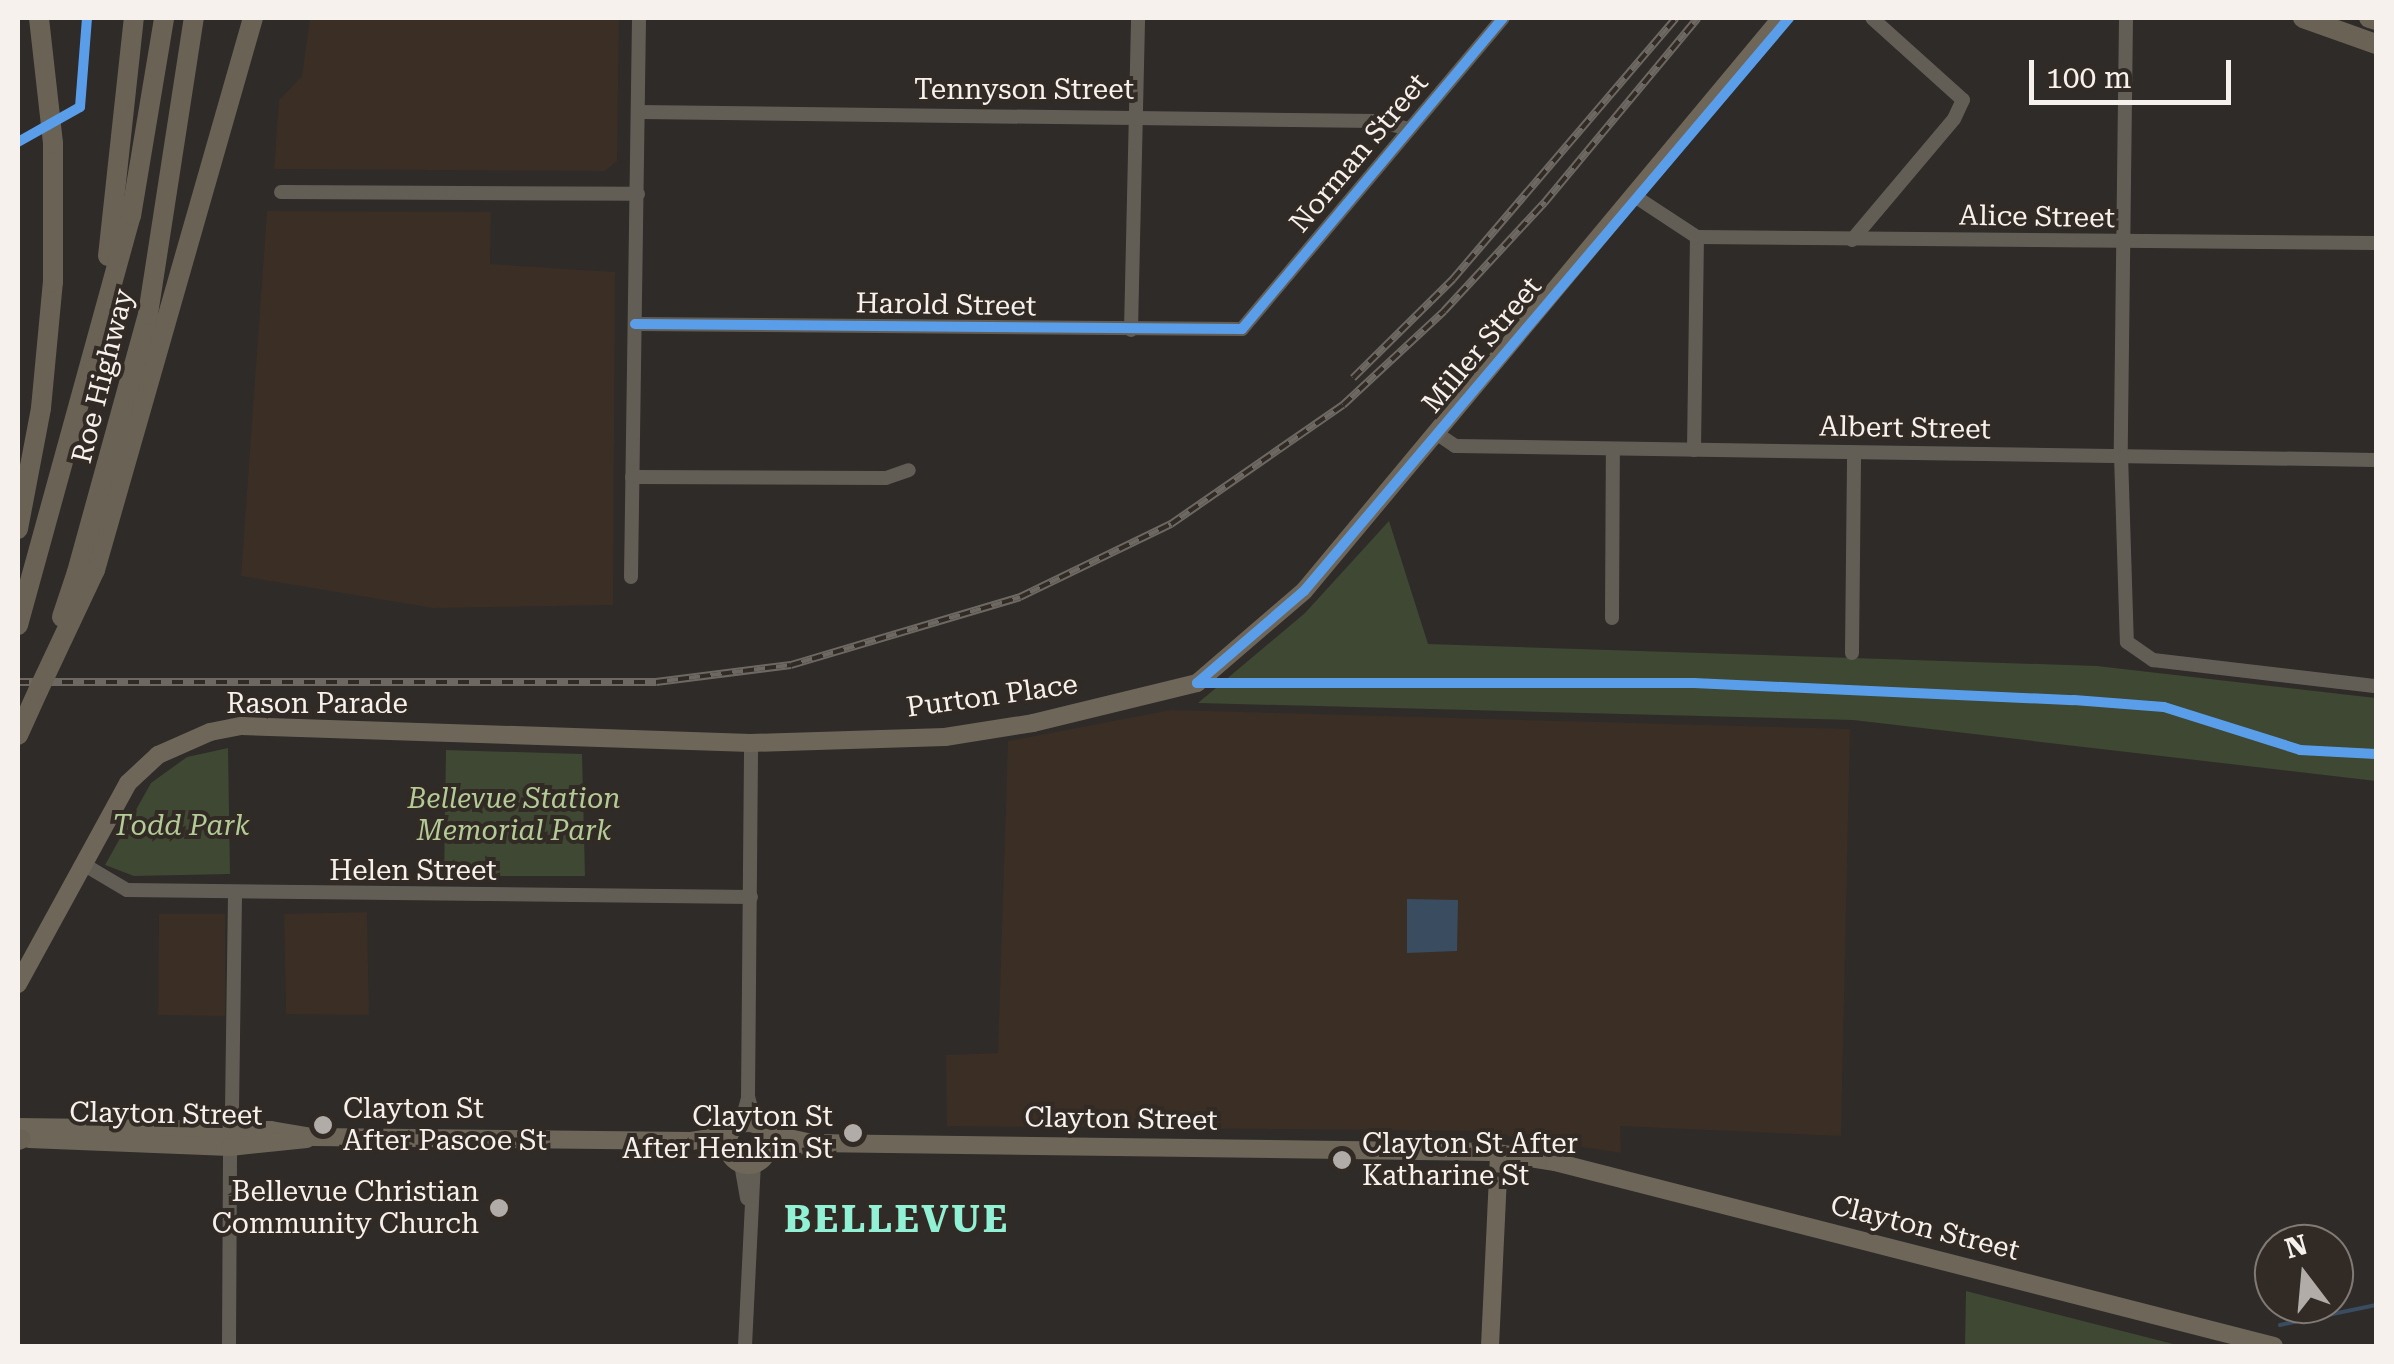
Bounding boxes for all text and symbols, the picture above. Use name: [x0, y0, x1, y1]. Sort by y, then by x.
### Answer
scale bar: [2034, 40, 2236, 102]
text: 100 m: [2046, 60, 2131, 95]
street label: Norman Street: [1283, 67, 1435, 239]
street label: Tennyson Street: [914, 73, 1134, 107]
street label: Alice Street: [1959, 199, 2115, 235]
street label: Miller Street: [1415, 270, 1549, 420]
street label: Roe Highway: [65, 285, 141, 467]
street label: Harold Street: [855, 287, 1037, 323]
street label: Albert Street: [1819, 410, 1991, 446]
street label: Purton Place: [904, 667, 1080, 725]
street label: Rason Parade: [226, 687, 408, 721]
park label: Bellevue Station Memorial Park: [407, 782, 621, 848]
park label: Todd Park: [112, 809, 250, 843]
street label: Helen Street: [329, 854, 497, 888]
place label: Clayton St After Pascoe St: [343, 1092, 547, 1158]
street label: Clayton Street: [69, 1096, 263, 1132]
place label: Clayton St After Henkin St: [622, 1100, 833, 1166]
street label: Clayton Street: [1024, 1101, 1218, 1137]
marker: Clayton St After Pascoe St: [312, 1114, 334, 1136]
marker: Clayton St After Henkin St: [842, 1122, 864, 1144]
place label: Clayton St After Katharine St: [1362, 1127, 1578, 1193]
marker: Clayton St After Katharine St: [1331, 1149, 1353, 1171]
place label: Bellevue Christian Community Church: [212, 1175, 479, 1241]
street label: Clayton Street: [1827, 1188, 2023, 1268]
marker: Bellevue Christian Community Church: [488, 1197, 510, 1219]
district label: BELLEVUE: [784, 1197, 1010, 1243]
north arrow: [2254, 1224, 2354, 1324]
text: N: [2281, 1228, 2311, 1265]

